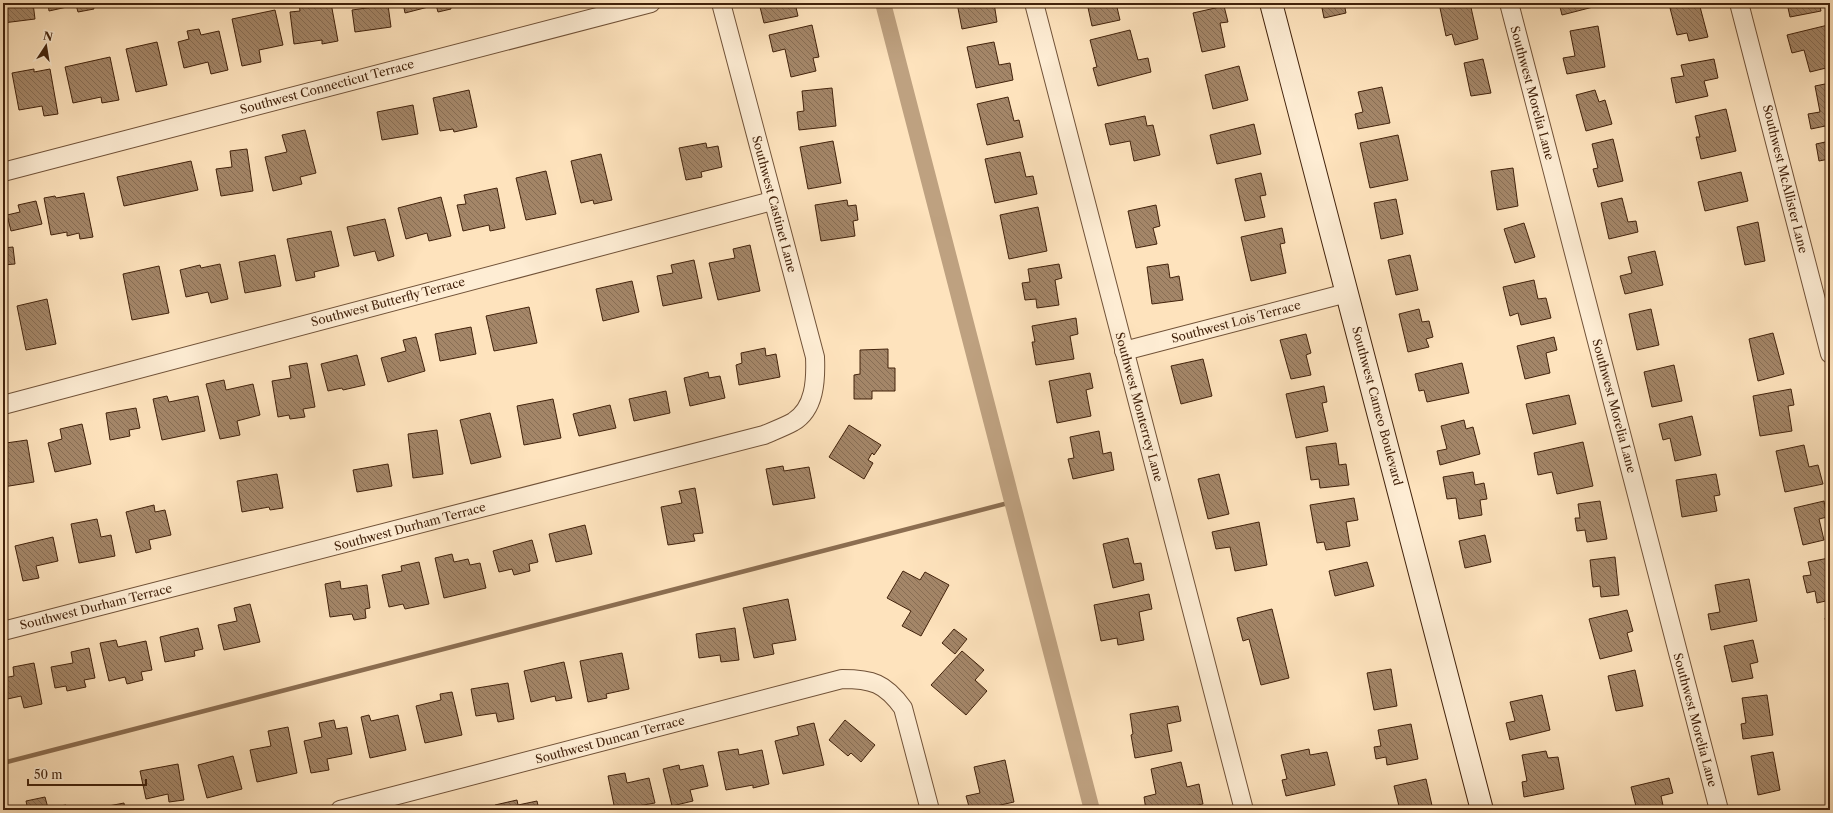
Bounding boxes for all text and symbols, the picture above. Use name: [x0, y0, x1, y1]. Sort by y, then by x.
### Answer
street label: Southwest Morelia Lane: [1507, 24, 1558, 162]
north arrow: [26, 26, 66, 66]
text: N: [42, 28, 55, 44]
street label: Southwest Connecticut Terrace: [238, 56, 416, 117]
street label: Southwest McAllister Lane: [1760, 103, 1811, 255]
street label: Southwest Castinet Lane: [749, 134, 800, 274]
street label: Southwest Butterfly Terrace: [309, 274, 467, 329]
street label: Southwest Lois Terrace: [1170, 297, 1302, 346]
street label: Southwest Cameo Boulevard: [1349, 325, 1406, 488]
street label: Southwest Monterrey Lane: [1112, 330, 1167, 484]
street label: Southwest Morelia Lane: [1589, 337, 1640, 475]
street label: Southwest Durham Terrace: [332, 499, 488, 554]
street label: Southwest Durham Terrace: [18, 580, 174, 633]
street label: Southwest Morelia Lane: [1670, 651, 1721, 789]
street label: Southwest Duncan Terrace: [534, 712, 686, 767]
scale bar: [28, 761, 146, 787]
text: 50 m: [34, 767, 63, 782]

